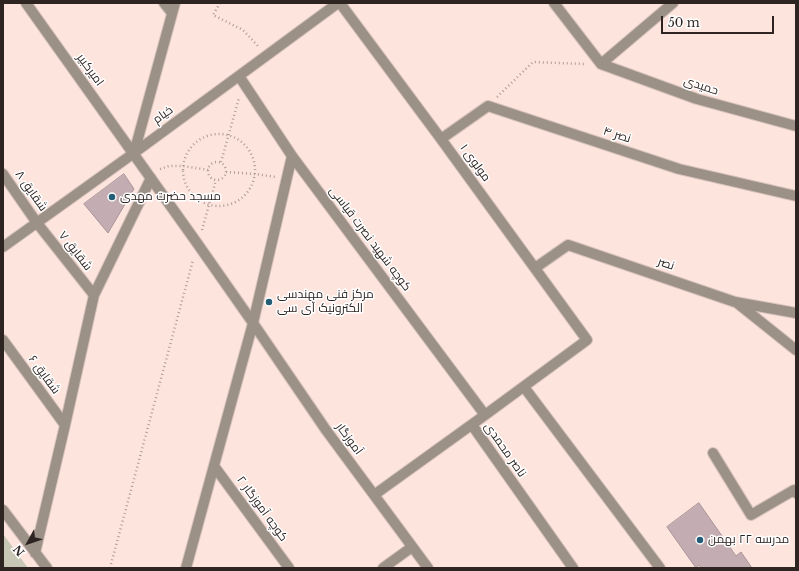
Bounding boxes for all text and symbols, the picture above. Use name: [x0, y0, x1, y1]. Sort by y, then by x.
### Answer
scale bar: [663, 8, 776, 34]
text: 50 m: [668, 15, 700, 30]
street label: امیرکبیر: [74, 51, 106, 89]
street label: حمیدی: [682, 74, 720, 98]
street label: خیام: [150, 103, 176, 127]
street label: نصر ۴: [601, 124, 633, 146]
street label: مولوی ۱: [457, 141, 493, 185]
street label: شقایق ۸: [12, 168, 50, 214]
street label: کوچه شهید نصرت قیاسی: [326, 184, 414, 294]
place label: مسجد حضرت مهدی: [120, 190, 221, 204]
marker: مسجد حضرت مهدی: [107, 192, 117, 202]
street label: شقایق ۷: [55, 228, 95, 274]
street label: نصر: [656, 254, 676, 274]
place label: مرکز فنی مهندسی الکترونیک آی سی: [277, 288, 374, 316]
marker: مرکز فنی مهندسی الکترونیک آی سی: [264, 297, 274, 307]
street label: شقایق ۶: [25, 353, 63, 397]
street label: آموزگار: [333, 420, 365, 458]
street label: ناصر محمدی: [481, 420, 529, 480]
street label: کوچه آموزگار ۲: [234, 474, 290, 544]
north arrow: [8, 523, 48, 563]
place label: مدرسه ۲۲ بهمن: [708, 533, 789, 547]
marker: مدرسه ۲۲ بهمن: [695, 535, 705, 545]
text: N: [10, 542, 27, 559]

